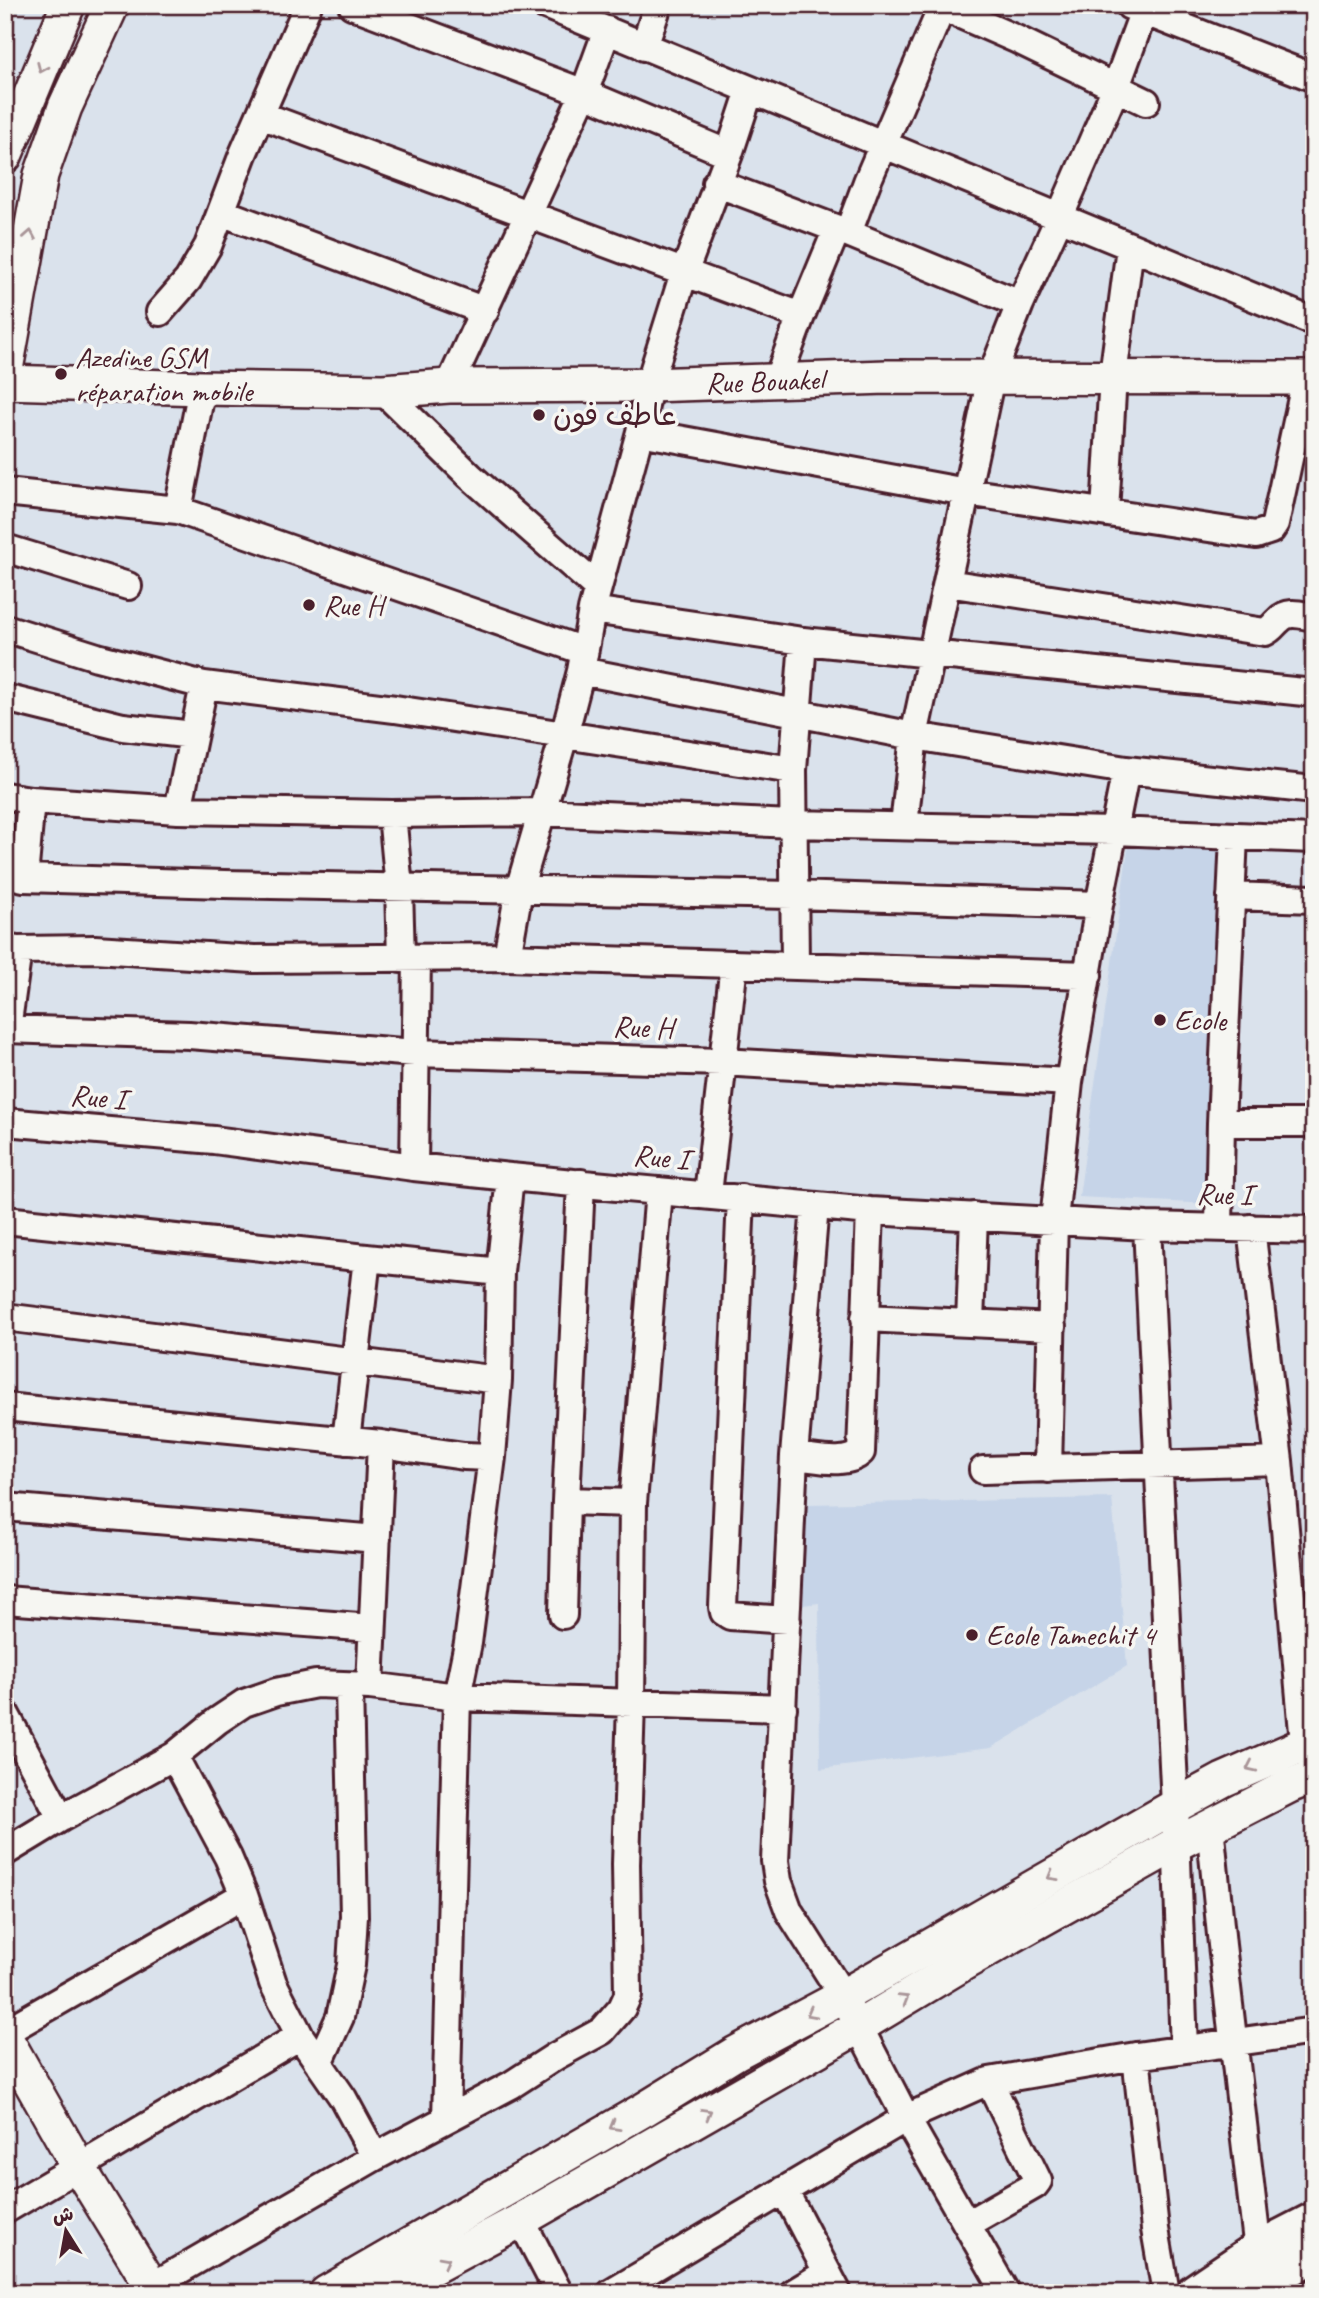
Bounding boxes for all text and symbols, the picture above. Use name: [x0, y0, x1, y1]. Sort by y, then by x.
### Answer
one-way arrow: [36, 62, 50, 74]
one-way arrow: [22, 229, 37, 241]
place label: Azedine GSM réparation mobile: [75, 338, 254, 410]
street label: Rue Bouakel: [705, 360, 829, 402]
marker: Azedine GSM réparation mobile: [53, 366, 69, 382]
place label: عاطف فون: [553, 396, 677, 434]
marker: عاطف فون: [531, 407, 547, 423]
place label: Rue H: [323, 586, 387, 624]
marker: Rue H: [301, 597, 317, 613]
place label: Ecole: [1174, 1001, 1228, 1039]
street label: Rue H: [612, 1007, 678, 1047]
marker: Ecole: [1152, 1012, 1168, 1028]
street label: Rue I: [69, 1076, 134, 1119]
street label: Rue I: [632, 1136, 697, 1179]
street label: Rue I: [1196, 1175, 1259, 1214]
place label: Ecole Tamechit 4: [986, 1616, 1158, 1654]
marker: Ecole Tamechit 4: [964, 1627, 980, 1643]
one-way arrow: [1246, 1759, 1258, 1773]
one-way arrow: [1046, 1868, 1059, 1881]
one-way arrow: [897, 1995, 910, 2008]
one-way arrow: [806, 2005, 819, 2018]
one-way arrow: [700, 2108, 713, 2121]
one-way arrow: [609, 2118, 622, 2131]
north arrow: [32, 2196, 102, 2266]
text: ش: [50, 2202, 76, 2229]
one-way arrow: [438, 2255, 450, 2269]

